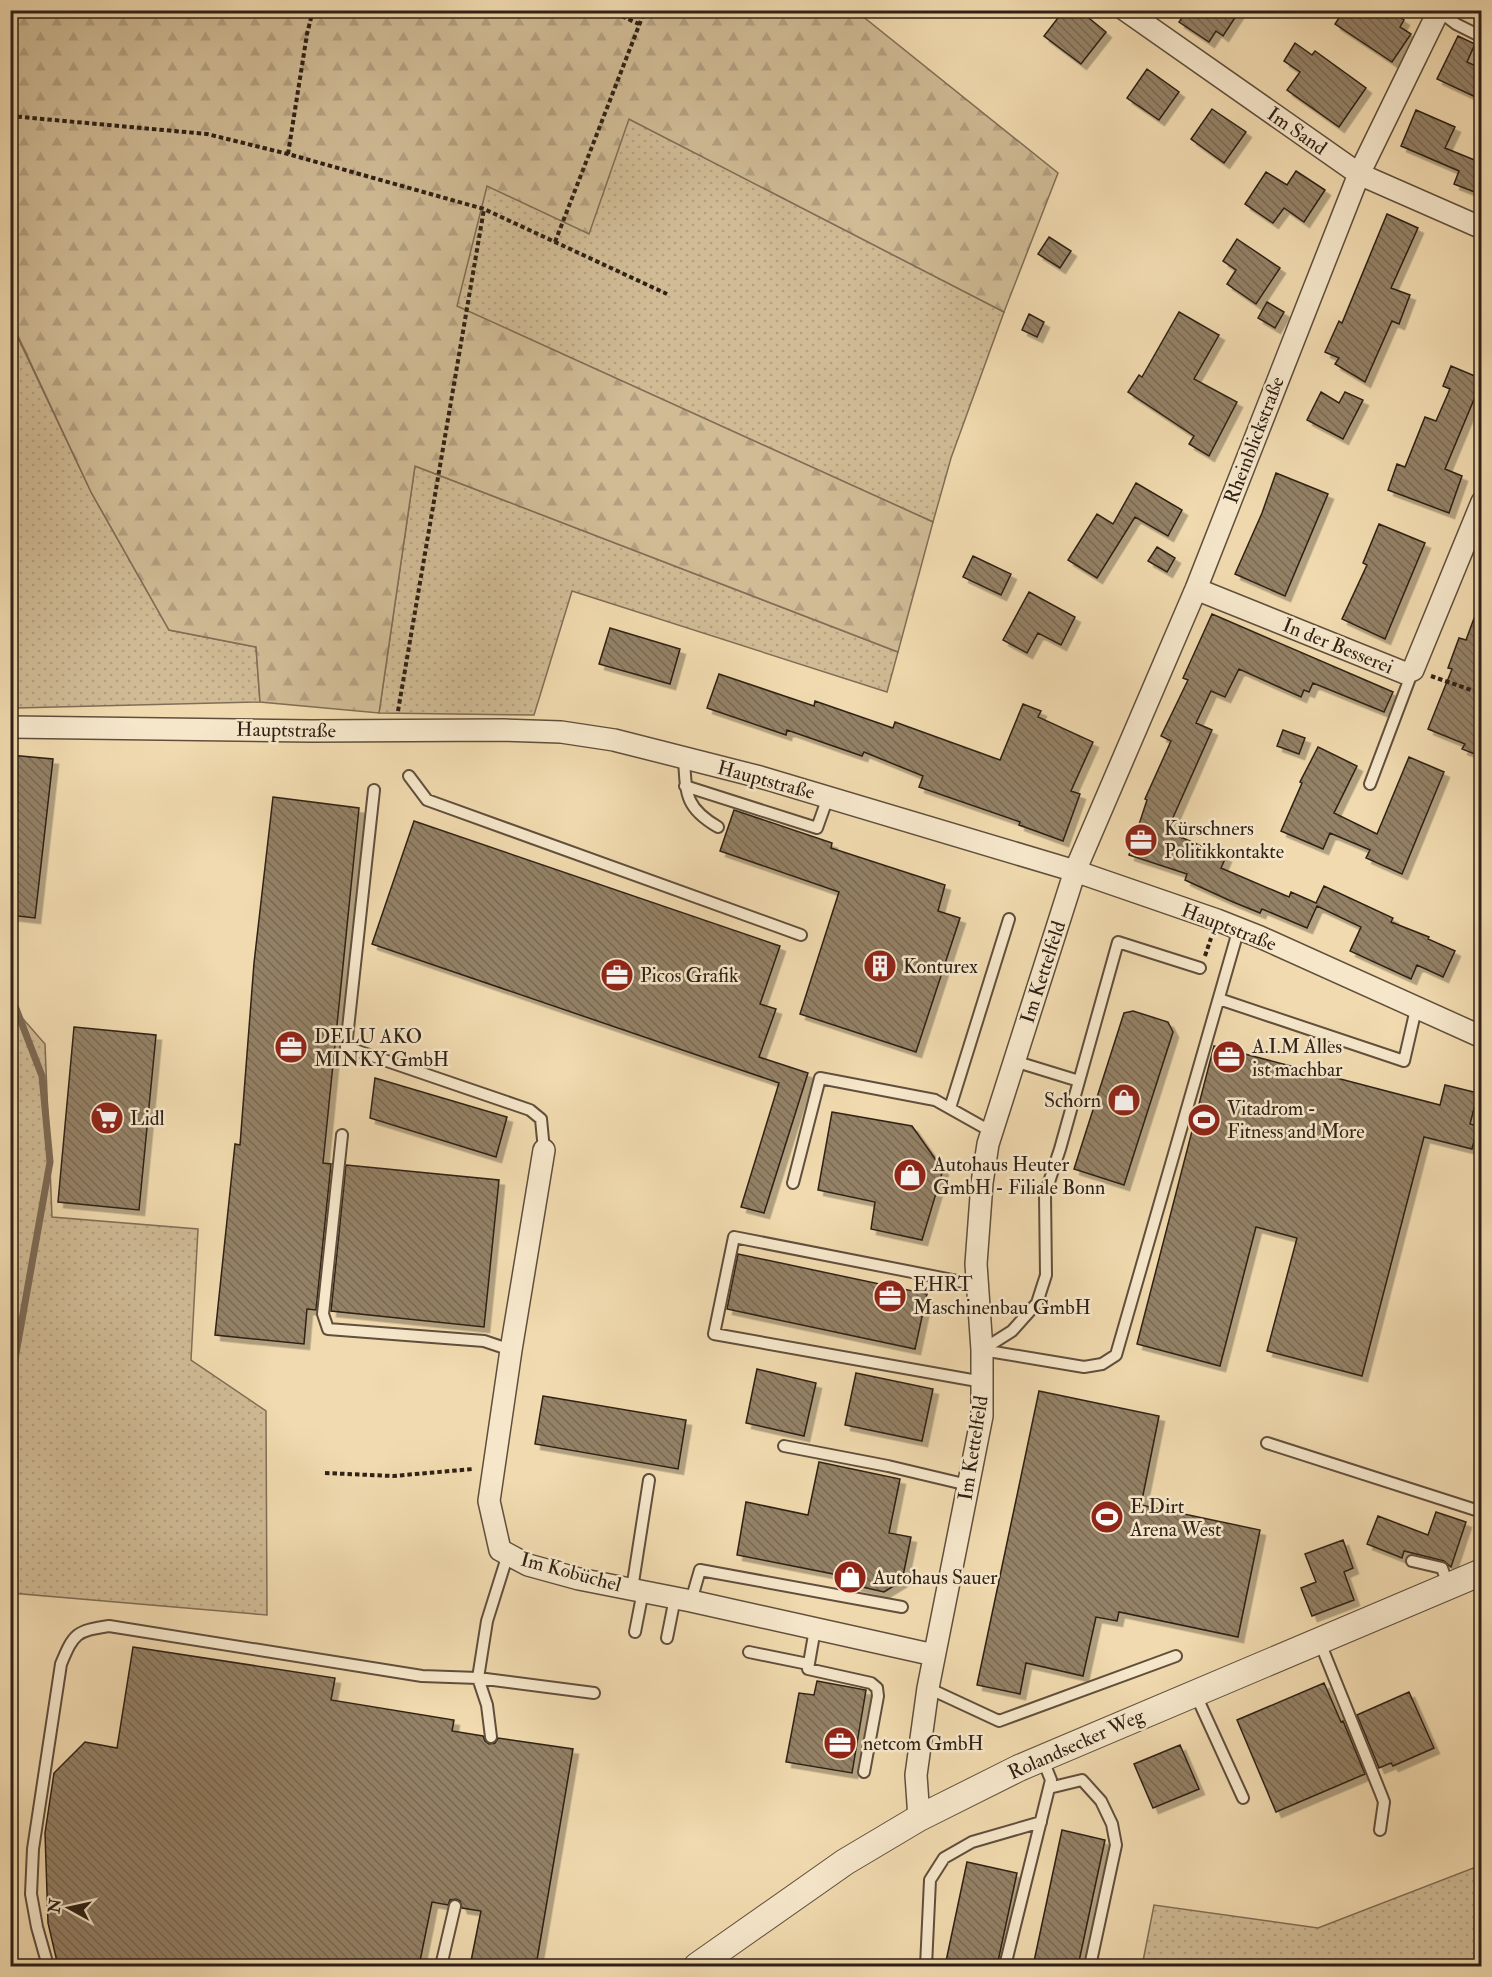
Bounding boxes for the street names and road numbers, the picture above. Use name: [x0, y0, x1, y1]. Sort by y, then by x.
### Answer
street label: Im Sand: [1262, 101, 1332, 161]
street label: Rheinblickstraße: [1218, 373, 1290, 507]
street label: In der Besserei: [1279, 612, 1397, 680]
street label: Hauptstraße: [236, 717, 336, 744]
street label: Hauptstraße: [714, 755, 817, 806]
street label: Hauptstraße: [1178, 897, 1280, 957]
street label: Im Kettelfeld: [1015, 918, 1071, 1026]
street label: Im Kettelfeld: [952, 1394, 994, 1502]
street label: Im Kobüchel: [518, 1547, 624, 1597]
street label: Rolandsecker Weg: [1004, 1702, 1149, 1785]

